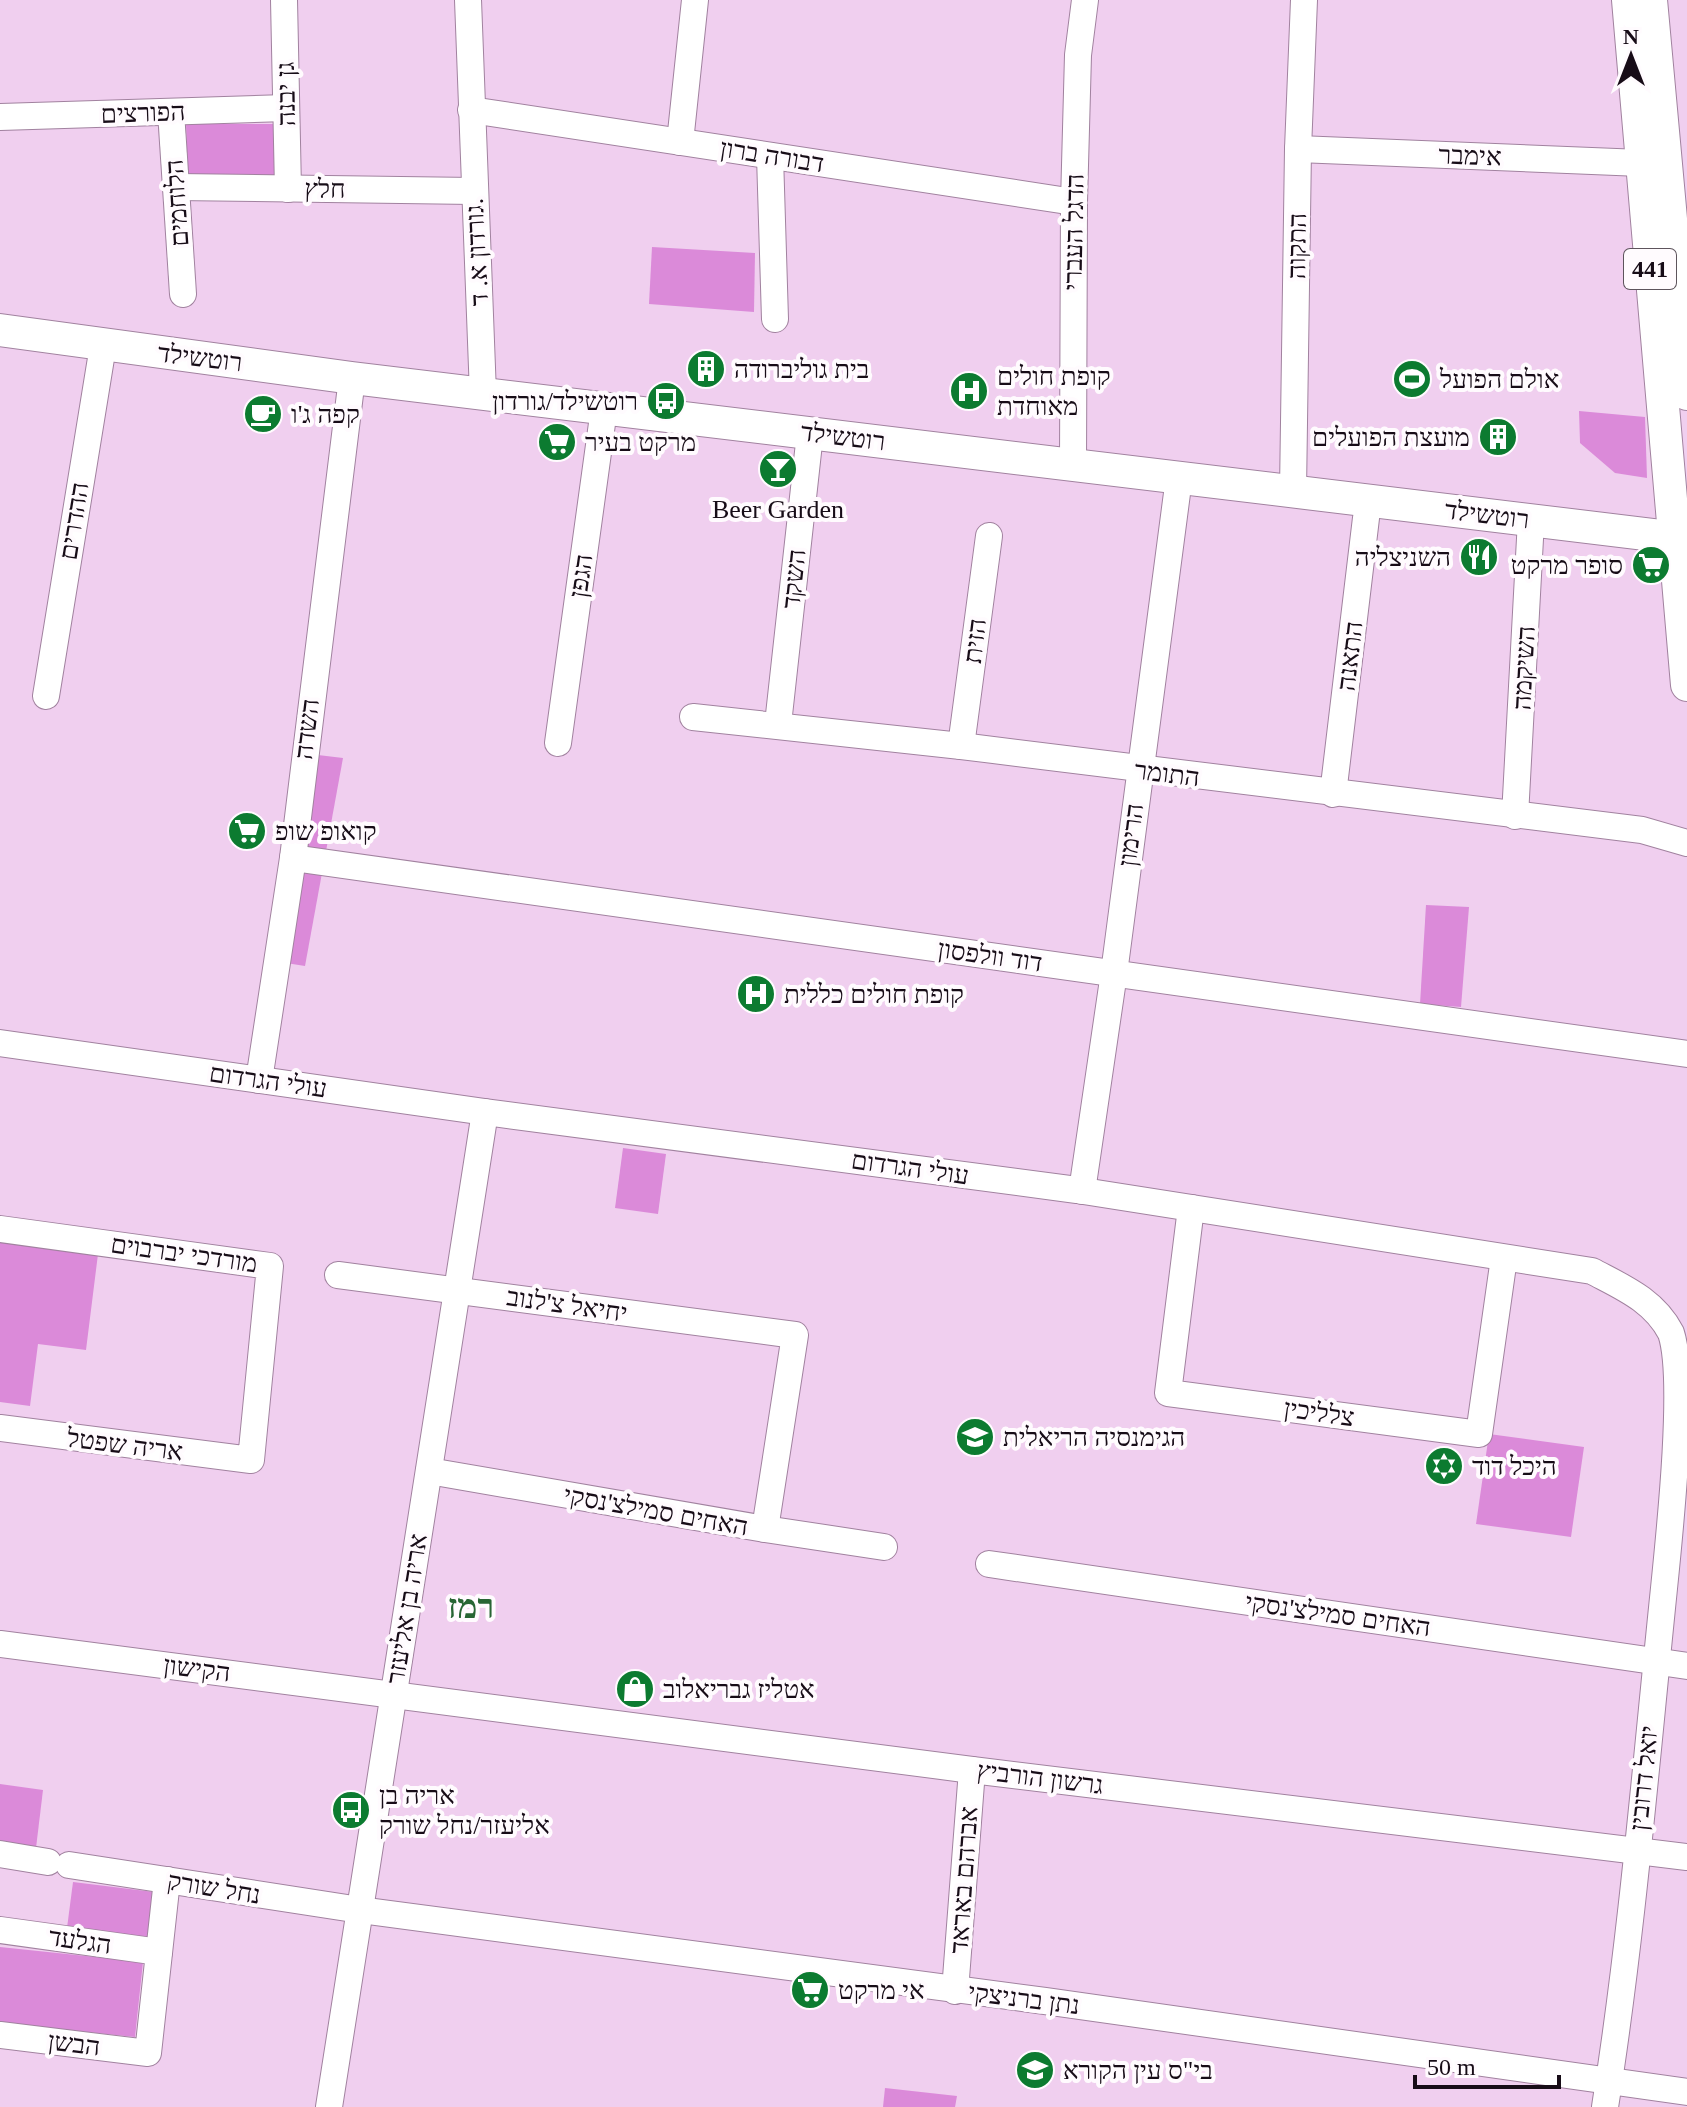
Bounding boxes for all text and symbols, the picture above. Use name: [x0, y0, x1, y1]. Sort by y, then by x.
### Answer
north arrow: [1591, 16, 1671, 96]
text: N: [1623, 24, 1639, 49]
street label: גן יבנה: [271, 62, 301, 126]
street label: הפורצים: [100, 97, 186, 129]
street label: דבורה ברון: [718, 134, 826, 178]
street label: אימבר: [1438, 140, 1502, 172]
street label: הלוחמים: [159, 158, 195, 248]
street label: חלץ: [304, 174, 346, 204]
street label: הדגל העברי: [1058, 174, 1090, 290]
street label: גורדון א. ד.: [460, 197, 494, 307]
street label: התקוה: [1282, 213, 1312, 279]
road number: 441: [1624, 249, 1676, 289]
street label: רוטשילד: [156, 338, 244, 378]
building icon: בית גוליברודה: [685, 348, 727, 390]
place label: בית גוליברודה: [734, 355, 869, 384]
sports icon: אולם הפועל: [1391, 358, 1433, 400]
place label: קופת חולים מאוחדת: [997, 362, 1111, 421]
place label: אולם הפועל: [1439, 365, 1559, 394]
hospital icon: קופת חולים מאוחדת: [948, 370, 990, 412]
bus stop icon: רוטשילד/גורדון: [645, 380, 687, 422]
place label: רוטשילד/גורדון: [492, 387, 638, 416]
cafe icon: קפה ג'ו: [242, 393, 284, 435]
place label: קפה ג'ו: [291, 400, 360, 429]
building icon: מועצת הפועלים: [1477, 416, 1519, 458]
street label: רוטשילד: [799, 417, 887, 457]
supermarket icon: מרקט בעיר: [536, 421, 578, 463]
place label: מועצת הפועלים: [1312, 423, 1470, 452]
place label: מרקט בעיר: [585, 428, 696, 457]
bar icon: Beer Garden: [757, 448, 799, 490]
street label: ההדרים: [54, 480, 94, 562]
place label: Beer Garden: [712, 495, 844, 524]
street label: רוטשילד: [1443, 495, 1531, 535]
restaurant icon: השניצליה: [1458, 536, 1500, 578]
place label: השניצליה: [1355, 543, 1451, 572]
supermarket icon: סופר מרקט: [1630, 544, 1672, 586]
street label: השקד: [776, 548, 812, 610]
place label: סופר מרקט: [1511, 551, 1623, 580]
street label: הגפן: [564, 552, 598, 600]
street label: הזית: [958, 617, 992, 665]
street label: התאנה: [1331, 620, 1369, 692]
street label: השיקמה: [1507, 625, 1541, 711]
street label: השדה: [289, 697, 325, 761]
street label: התומר: [1133, 756, 1201, 792]
street label: הרימון: [1113, 802, 1149, 868]
supermarket icon: קואופ שופ: [226, 810, 268, 852]
place label: קואופ שופ: [275, 817, 377, 846]
street label: דוד וולפסון: [936, 934, 1044, 978]
hospital icon: קופת חולים כללית: [735, 973, 777, 1015]
place label: קופת חולים כללית: [784, 980, 964, 1009]
street label: עולי הגרדום: [207, 1058, 329, 1104]
street label: עולי הגרדום: [849, 1145, 971, 1191]
street label: מורדכי יברבוים: [109, 1229, 259, 1279]
street label: יחיאל צ'לנוב: [505, 1282, 629, 1328]
street label: צלליכין: [1282, 1394, 1356, 1432]
school or university icon: הגימנסיה הריאלית: [954, 1416, 996, 1458]
street label: אריה שפטל: [64, 1423, 185, 1466]
place label: הגימנסיה הריאלית: [1003, 1423, 1185, 1452]
synagogue icon: היכל דוד: [1423, 1445, 1465, 1487]
place label: היכל דוד: [1472, 1452, 1557, 1481]
street label: האחים סמילצ'נסקי: [561, 1480, 751, 1542]
street label: אריה בן אליעזר: [381, 1532, 433, 1686]
district label: רמז: [448, 1588, 494, 1625]
street label: האחים סמילצ'נסקי: [1243, 1588, 1433, 1642]
street label: הקישון: [162, 1651, 232, 1687]
shop icon: אטליז גבריאלוב: [614, 1668, 656, 1710]
place label: אטליז גבריאלוב: [663, 1675, 815, 1704]
street label: יואל דרובין: [1624, 1724, 1664, 1832]
street label: גרשון הורביץ: [975, 1756, 1105, 1800]
place label: אריה בן אליעזר/נחל שורק: [379, 1781, 550, 1840]
bus stop icon: אריה בן אליעזר/נחל שורק: [330, 1789, 372, 1831]
street label: אברהם באראד: [944, 1805, 984, 1955]
street label: נחל שורק: [165, 1866, 263, 1910]
street label: הגלעד: [47, 1922, 113, 1960]
supermarket icon: אי מרקט: [789, 1969, 831, 2011]
place label: אי מרקט: [838, 1976, 925, 2005]
street label: נתן ברניצקי: [966, 1978, 1082, 2020]
street label: הבשן: [46, 2026, 102, 2062]
scale bar: [1415, 2039, 1559, 2089]
school or university icon: בי"ס עין הקורא: [1014, 2049, 1056, 2091]
text: 50 m: [1427, 2054, 1476, 2080]
place label: בי"ס עין הקורא: [1063, 2056, 1213, 2085]

